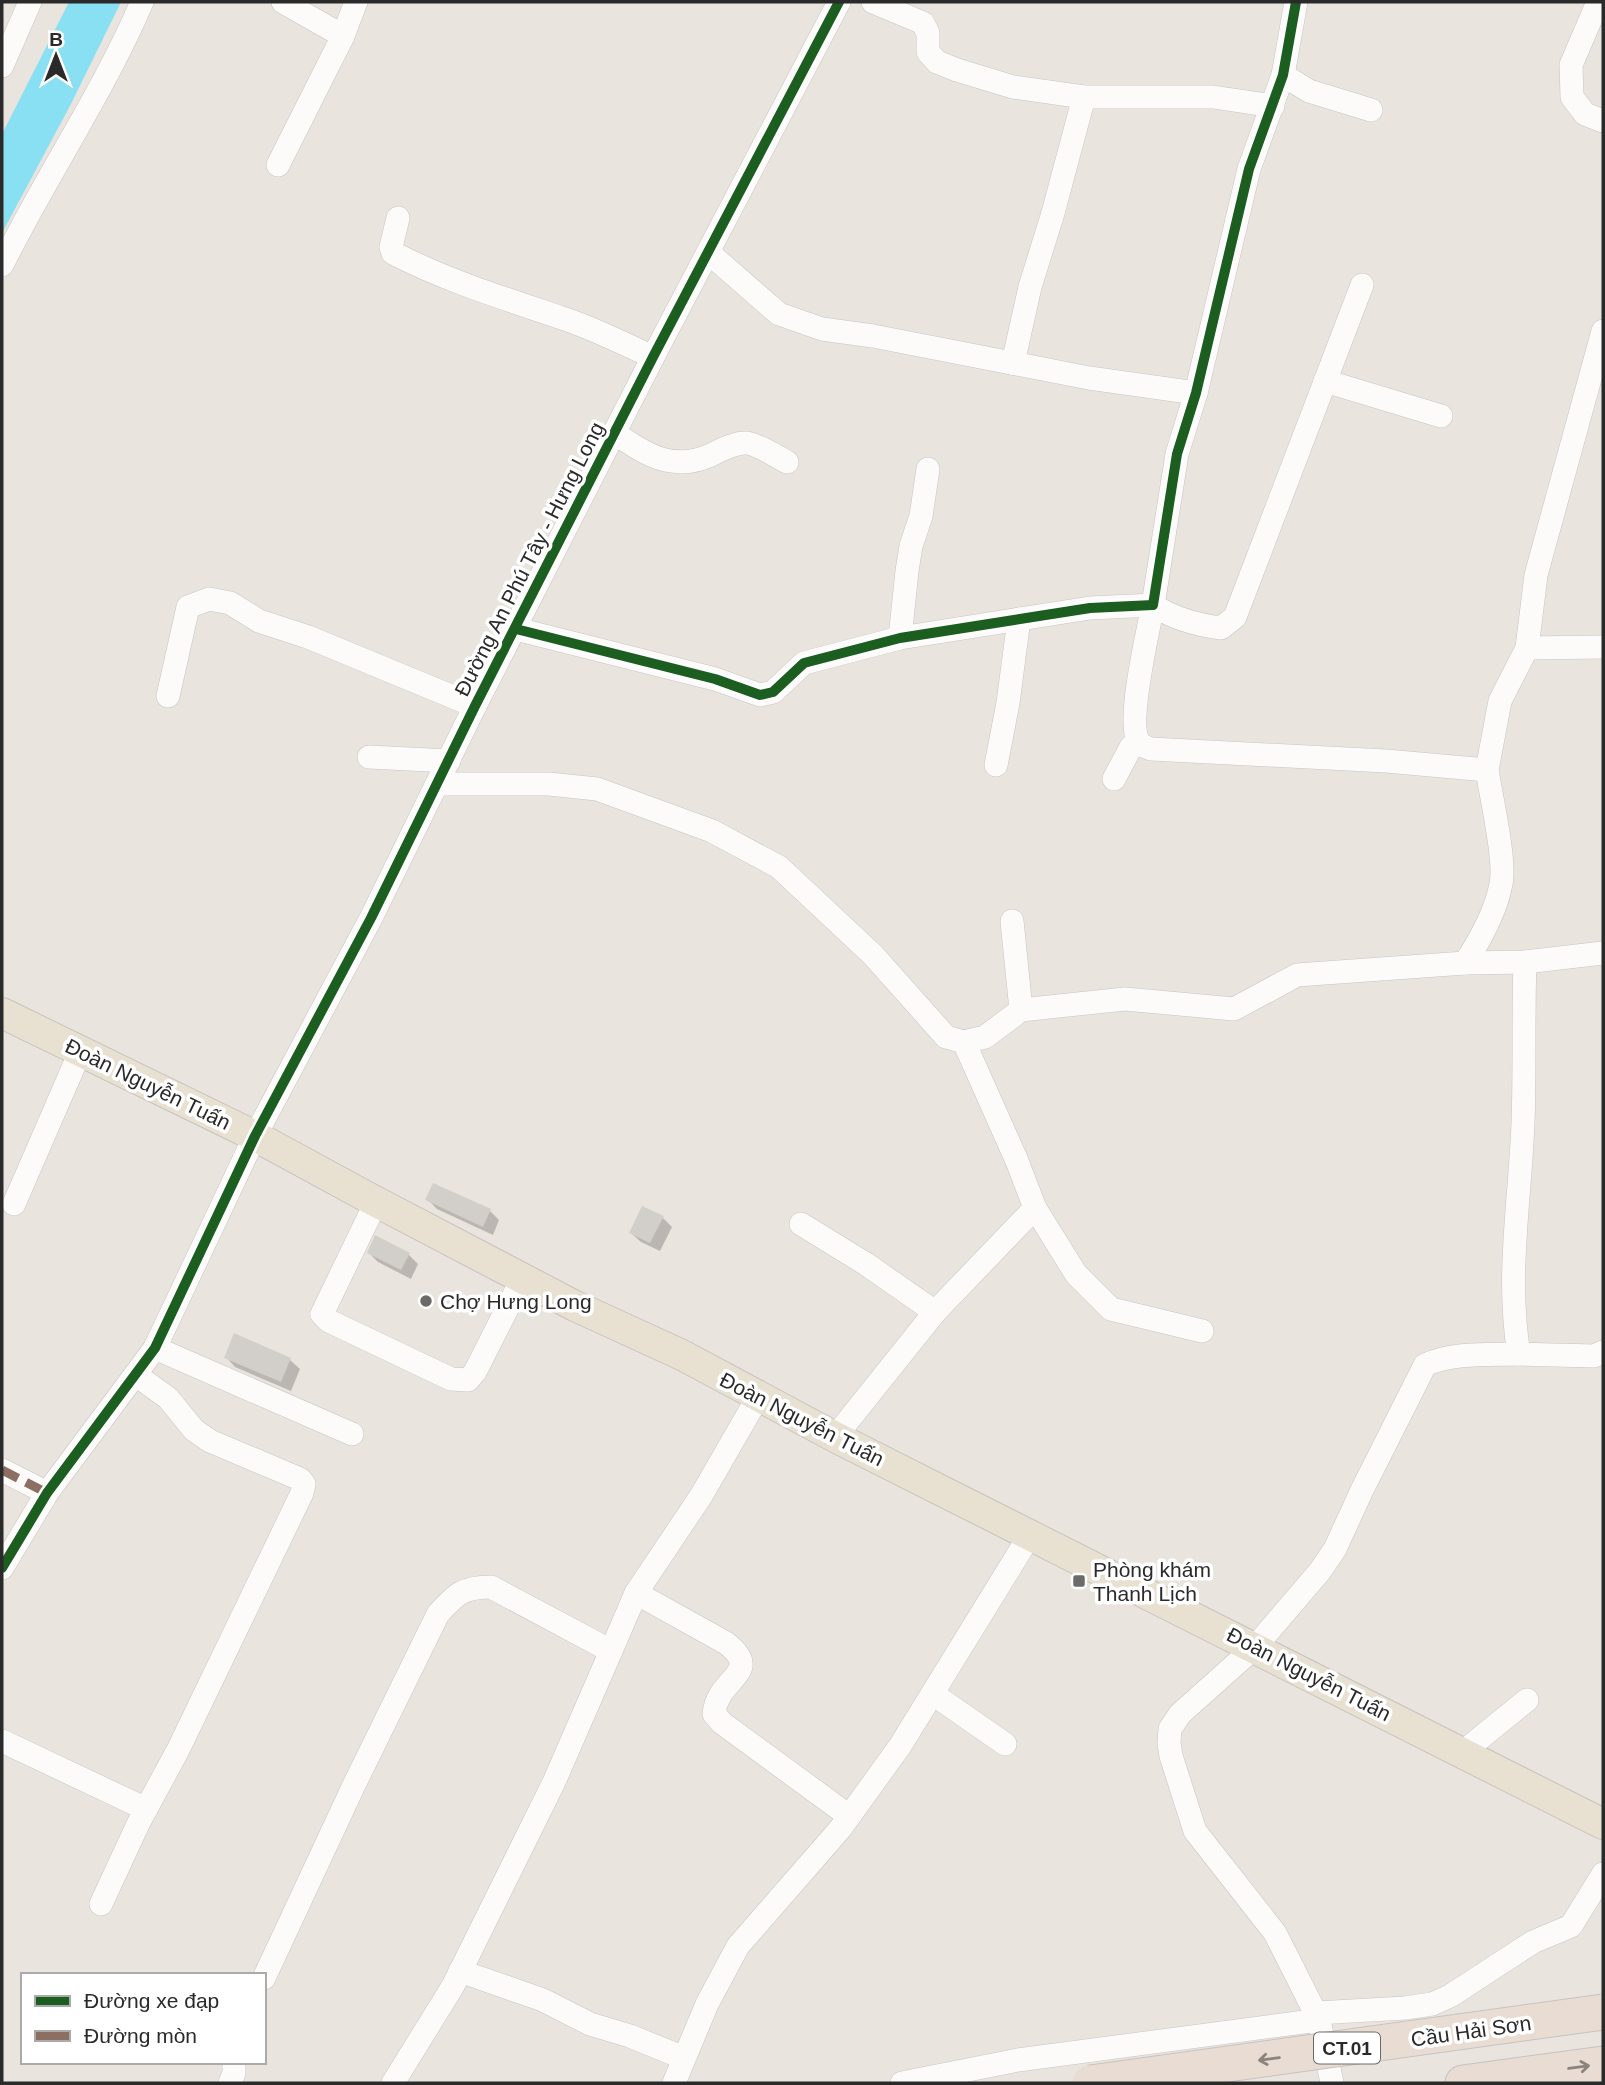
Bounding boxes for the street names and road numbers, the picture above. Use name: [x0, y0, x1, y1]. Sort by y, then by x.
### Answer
street label: Đường An Phú Tây - Hưng Long: [450, 418, 608, 700]
street label: Đoàn Nguyễn Tuấn: [62, 1034, 234, 1134]
street label: Đoàn Nguyễn Tuấn: [716, 1368, 888, 1470]
street label: Đoàn Nguyễn Tuấn: [1223, 1623, 1395, 1725]
street label: Cầu Hải Sơn: [1409, 2011, 1533, 2051]
road number: CT.01: [1314, 2032, 1380, 2064]

